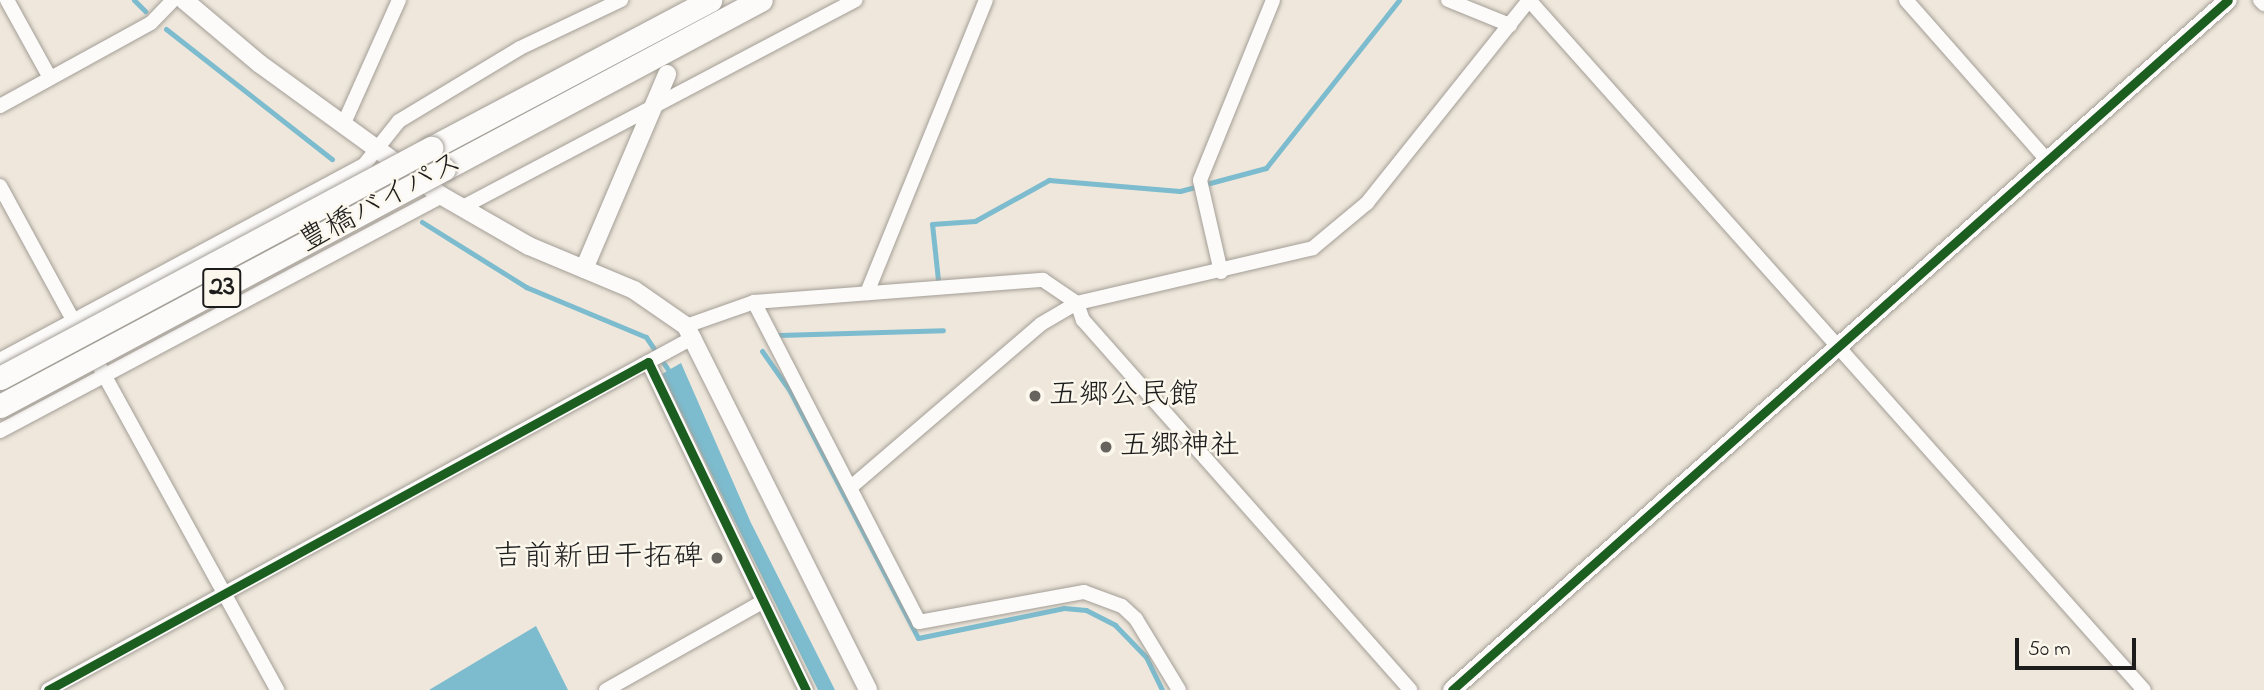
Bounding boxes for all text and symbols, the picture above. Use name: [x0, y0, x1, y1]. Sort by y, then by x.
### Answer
street label: 豊橋バイパス: [293, 145, 469, 261]
road number: 23: [201, 264, 243, 312]
place label: 五郷公民館: [1049, 378, 1199, 414]
marker: 五郷公民館: [1027, 388, 1043, 404]
place label: 五郷神社: [1120, 429, 1240, 465]
marker: 五郷神社: [1098, 439, 1114, 455]
place label: 吉前新田干拓碑: [493, 540, 703, 576]
marker: 吉前新田干拓碑: [709, 550, 725, 566]
scale bar: [2019, 624, 2140, 668]
text: 50 m: [2028, 635, 2071, 665]

